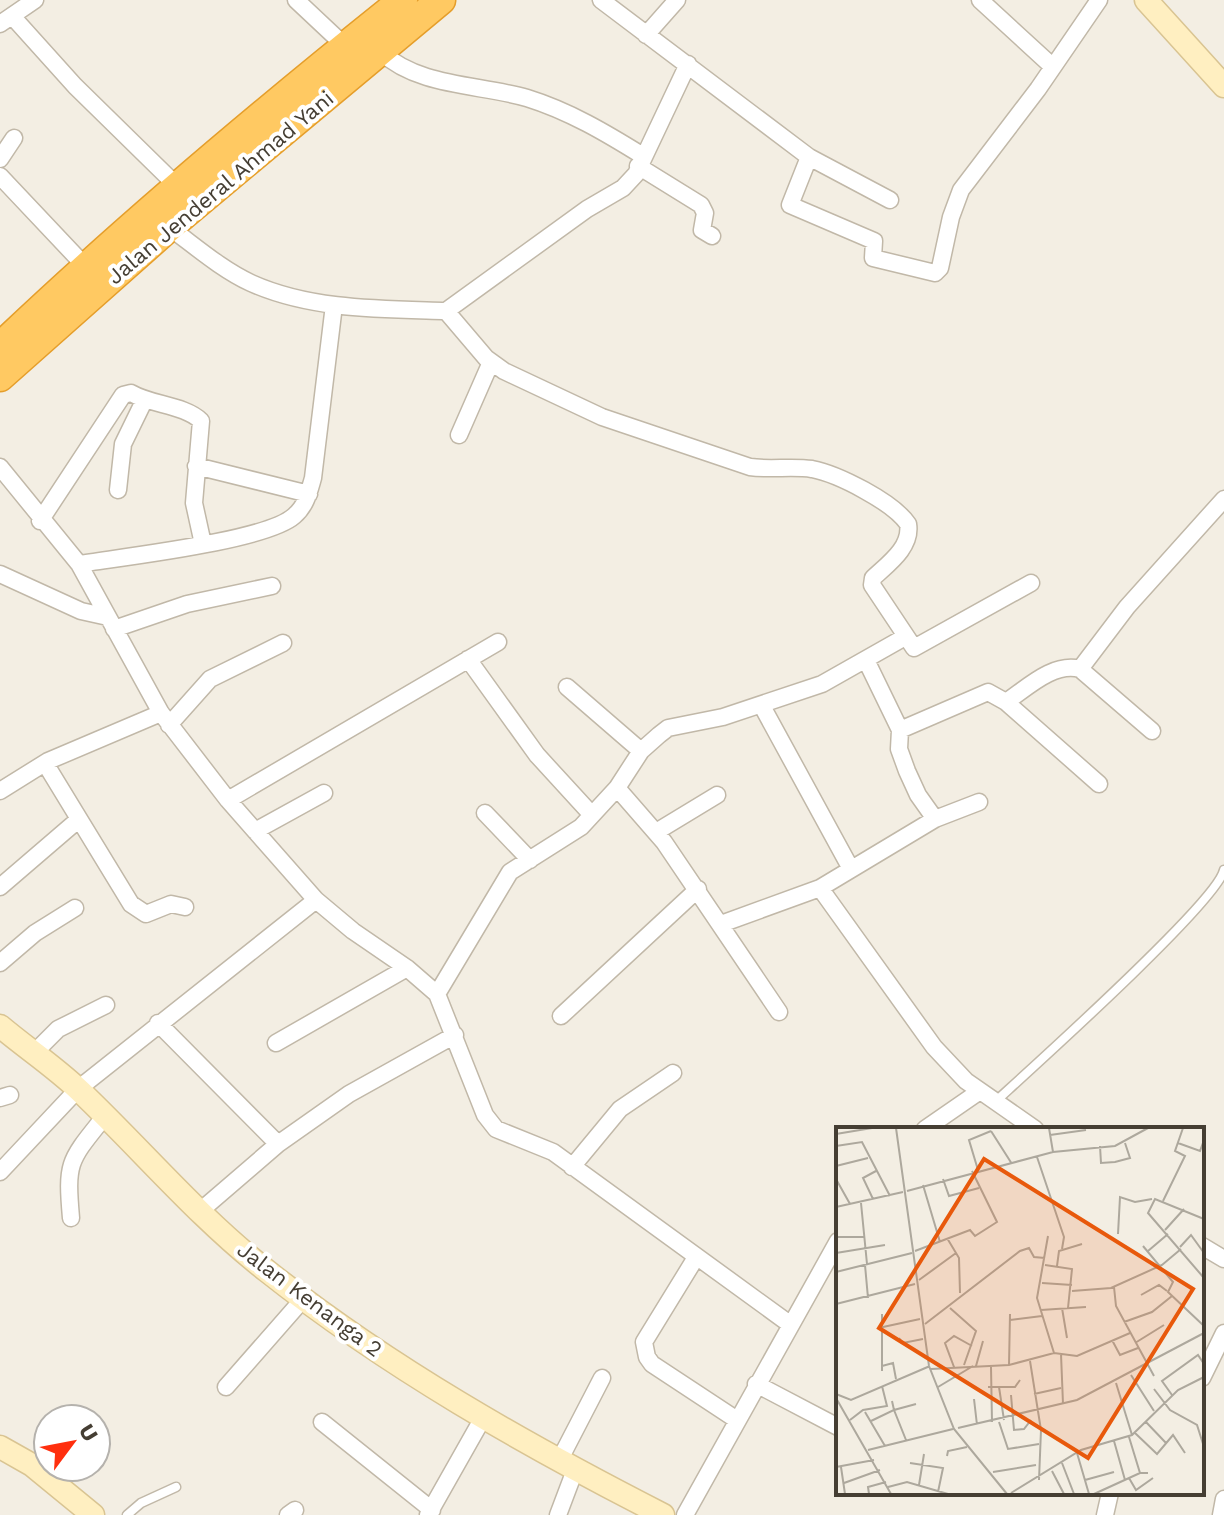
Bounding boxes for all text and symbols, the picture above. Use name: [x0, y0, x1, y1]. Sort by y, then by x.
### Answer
street label: Jalan Jenderal Ahmad Yani: [102, 85, 339, 289]
inset map: [836, 1127, 1204, 1495]
street label: Jalan Kenanga 2: [232, 1237, 387, 1362]
north arrow: [32, 1403, 112, 1483]
text: U: [74, 1419, 103, 1446]

